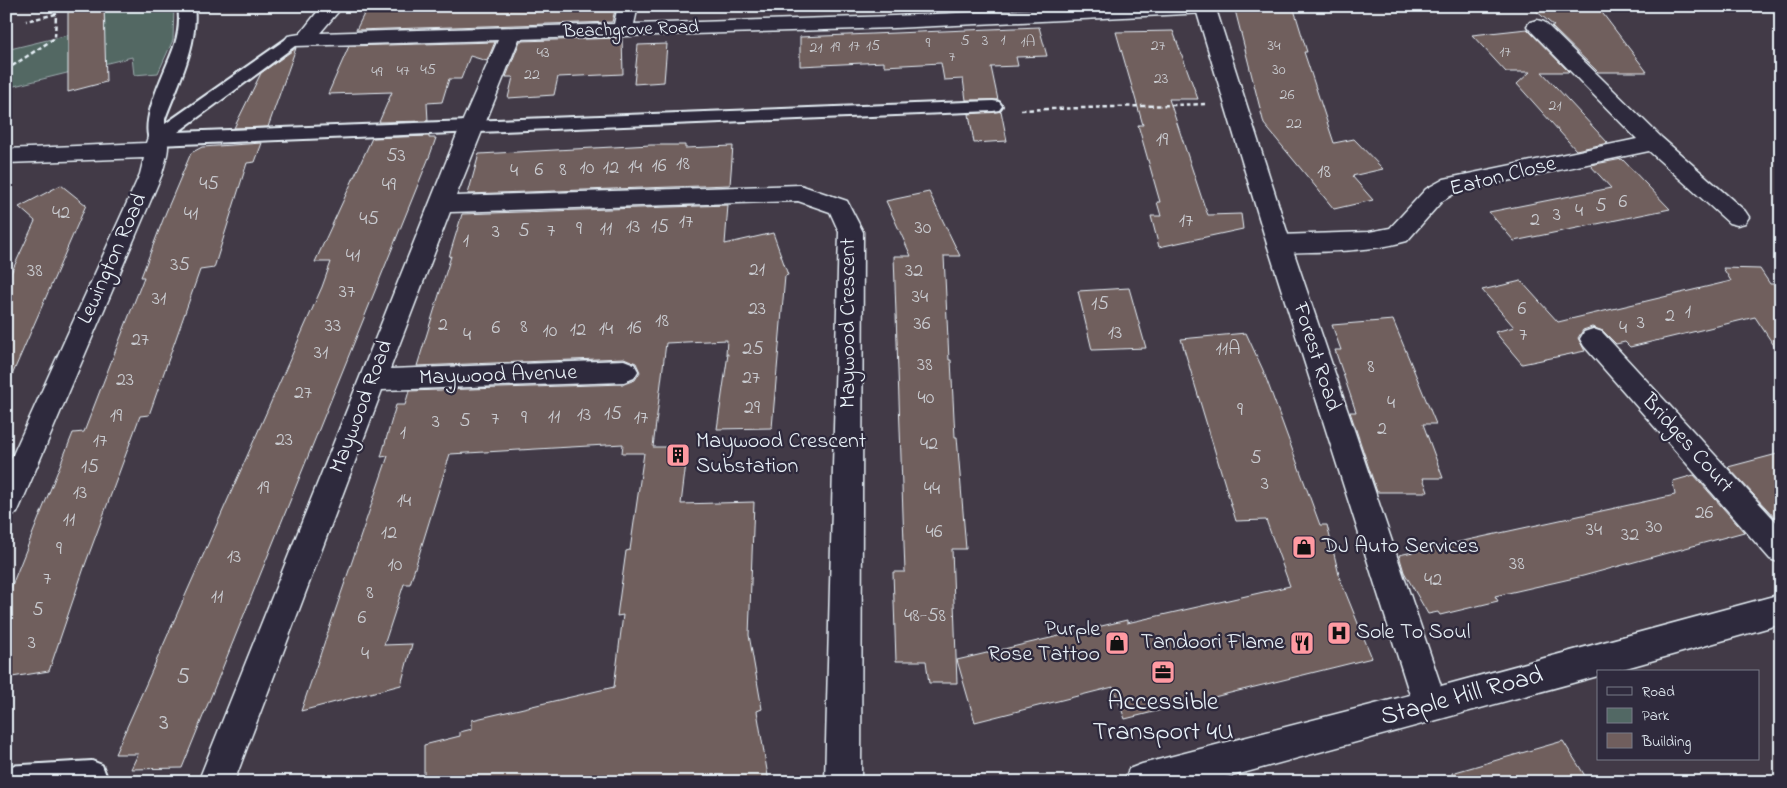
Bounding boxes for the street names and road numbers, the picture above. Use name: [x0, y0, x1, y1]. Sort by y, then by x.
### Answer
street label: Beachgrove Road: [562, 14, 700, 48]
street label: Eaton Close: [1446, 148, 1560, 206]
street label: Lewington Road: [70, 188, 157, 330]
street label: Maywood Crescent: [833, 237, 866, 408]
street label: Forest Road: [1283, 298, 1349, 415]
street label: Maywood Road: [322, 336, 403, 479]
street label: Maywood Avenue: [418, 357, 578, 396]
street label: Bridges Court: [1632, 386, 1741, 502]
street label: Staple Hill Road: [1376, 657, 1548, 737]

